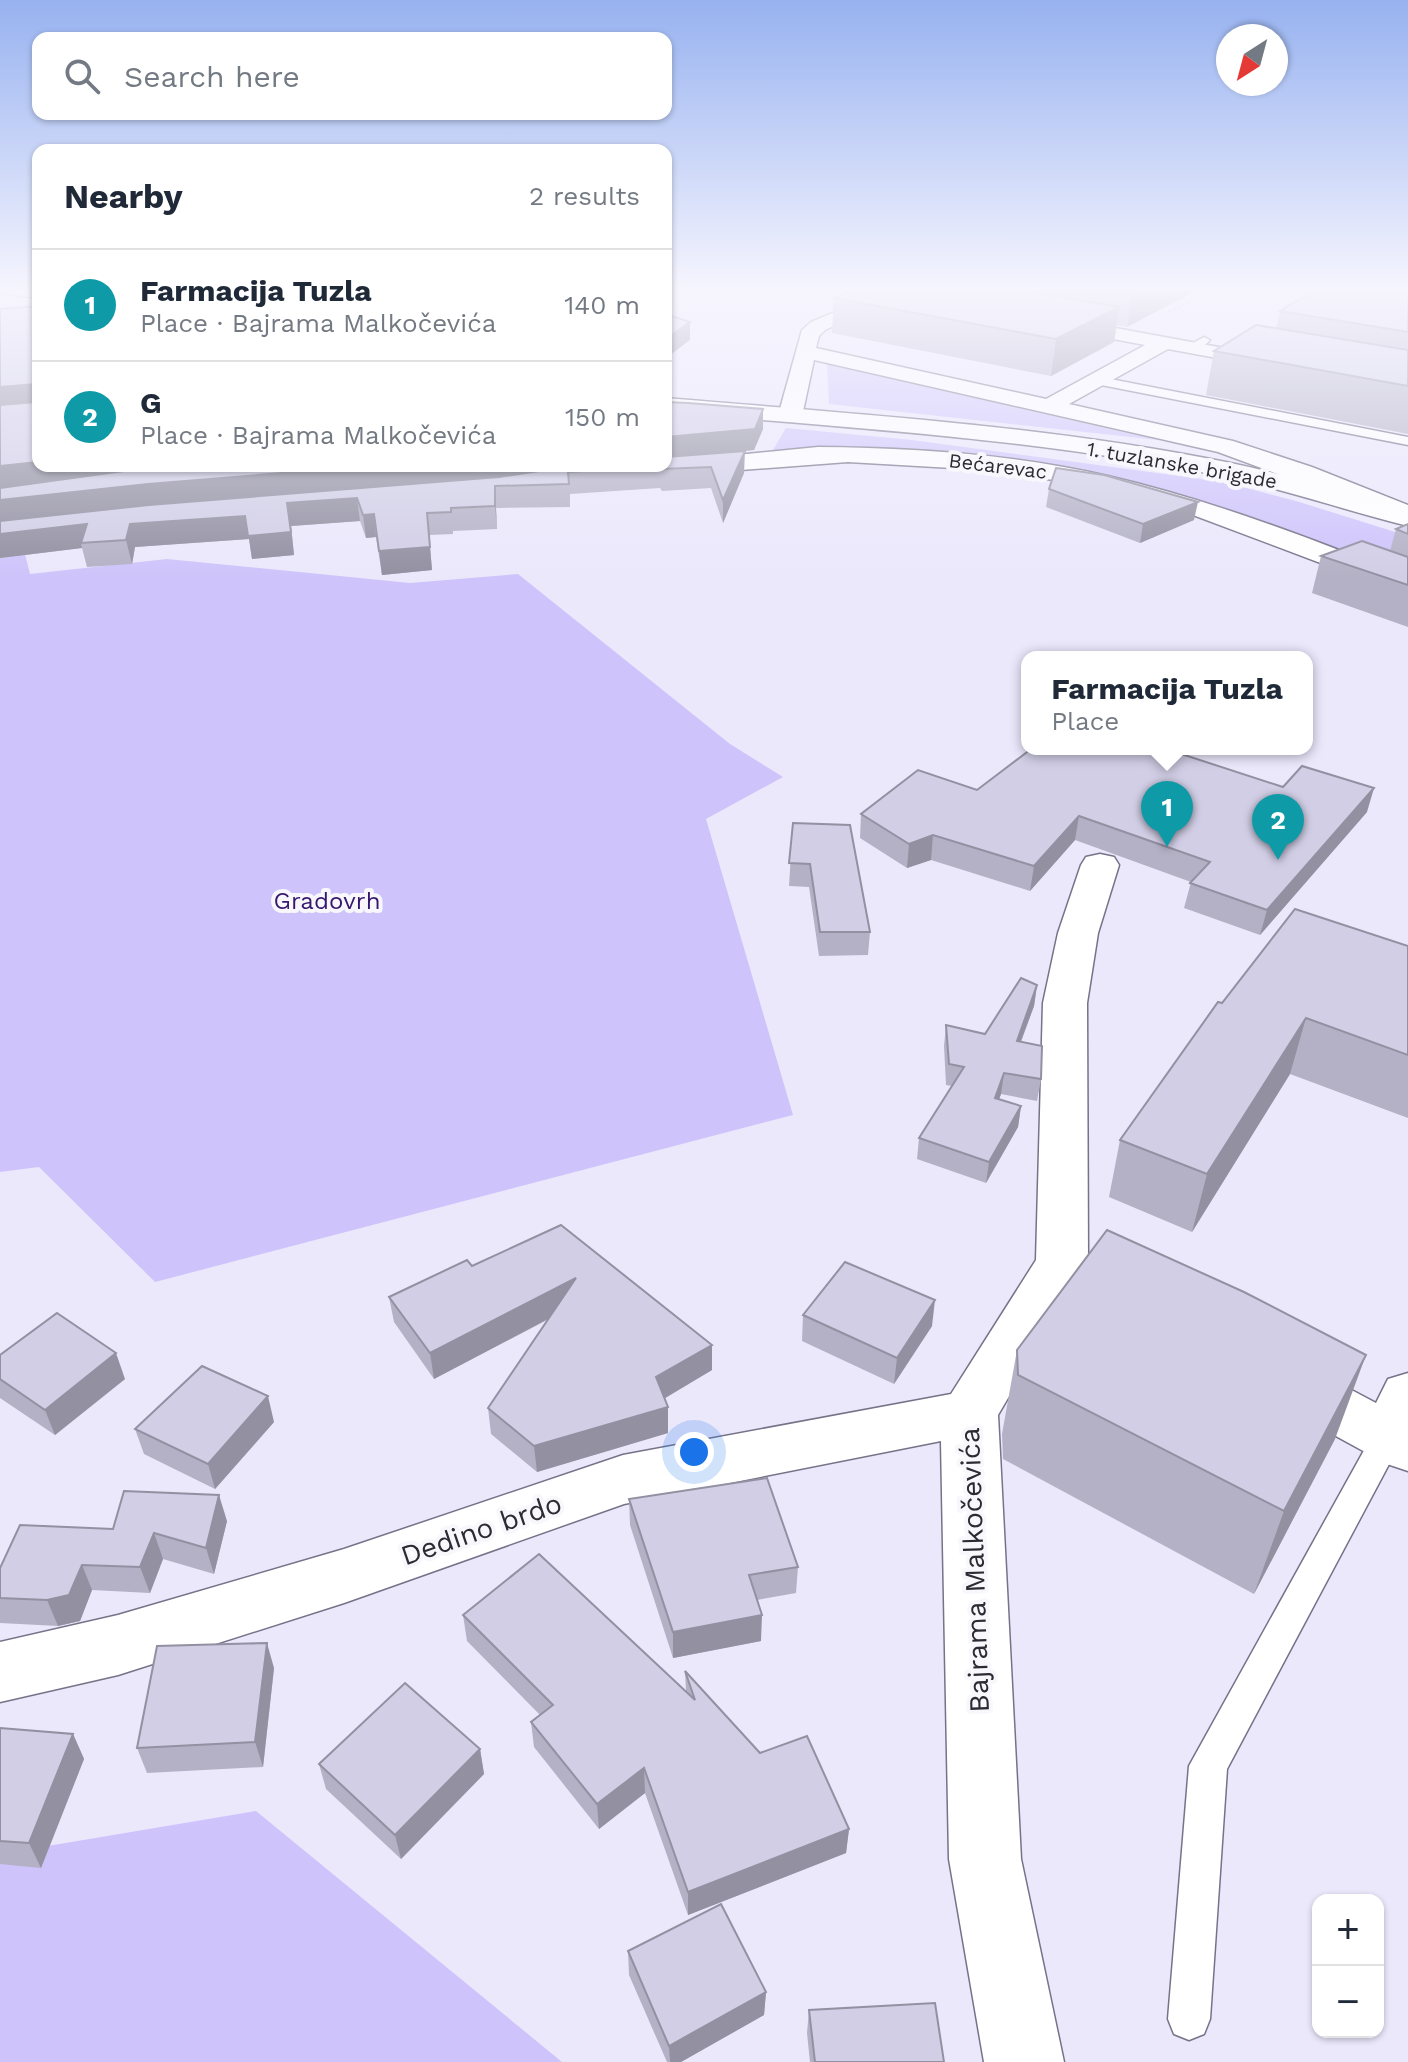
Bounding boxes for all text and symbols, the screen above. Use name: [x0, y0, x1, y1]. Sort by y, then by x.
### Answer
north arrow: [1216, 24, 1288, 96]
search box: [32, 32, 672, 120]
icon: search: [60, 54, 104, 98]
text: Search here: [124, 59, 300, 94]
text: Nearby: [64, 176, 183, 216]
text: 2 results: [529, 181, 640, 211]
text: Farmacija Tuzla: [140, 273, 372, 308]
text: 1: [84, 290, 96, 320]
text: 140 m: [564, 290, 640, 320]
text: Place · Bajrama Malkočevića: [140, 308, 497, 338]
text: G: [140, 385, 162, 420]
text: 2: [82, 402, 98, 432]
text: 150 m: [565, 402, 640, 432]
text: Place · Bajrama Malkočevića: [140, 420, 497, 450]
street label: 1. tuzlanske brigade: [1085, 436, 1279, 494]
street label: Bećarevac: [947, 448, 1049, 484]
popup: [1021, 651, 1313, 755]
text: Farmacija Tuzla: [1051, 671, 1283, 706]
text: Place: [1051, 706, 1119, 736]
pin: 1: [1141, 781, 1193, 847]
pin: 2: [1252, 794, 1304, 860]
park label: Gradovrh: [274, 887, 381, 915]
street label: Bajrama Malkočevića: [953, 1427, 996, 1713]
your location: [674, 1432, 714, 1472]
street label: Dedino brdo: [396, 1487, 566, 1572]
map controls: [1312, 1894, 1384, 2038]
button: +: [1312, 1894, 1384, 1966]
button: −: [1312, 1966, 1384, 2038]

